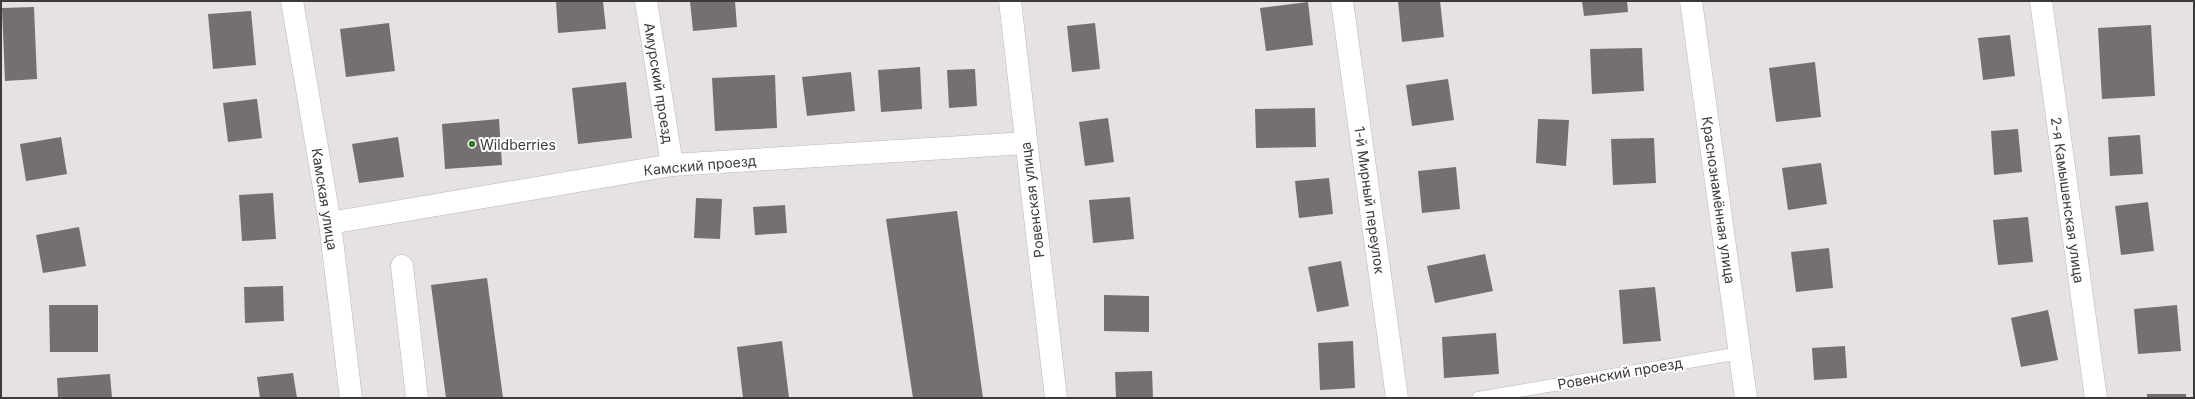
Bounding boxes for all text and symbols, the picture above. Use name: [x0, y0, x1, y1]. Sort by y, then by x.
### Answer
street label: Амурский проезд: [641, 21, 677, 145]
street label: Краснознамённая улица: [1699, 115, 1739, 285]
street label: 2-я Камышенская улица: [2048, 116, 2088, 284]
street label: 1-й Мирный переулок: [1351, 125, 1389, 275]
place label: Wildberries: [480, 136, 556, 153]
marker: Wildberries: [467, 139, 477, 149]
street label: Ровенская улица: [1016, 141, 1048, 259]
street label: Камская улица: [309, 147, 341, 251]
street label: Камский проезд: [643, 152, 757, 178]
street label: Ровенский проезд: [1556, 354, 1684, 392]

